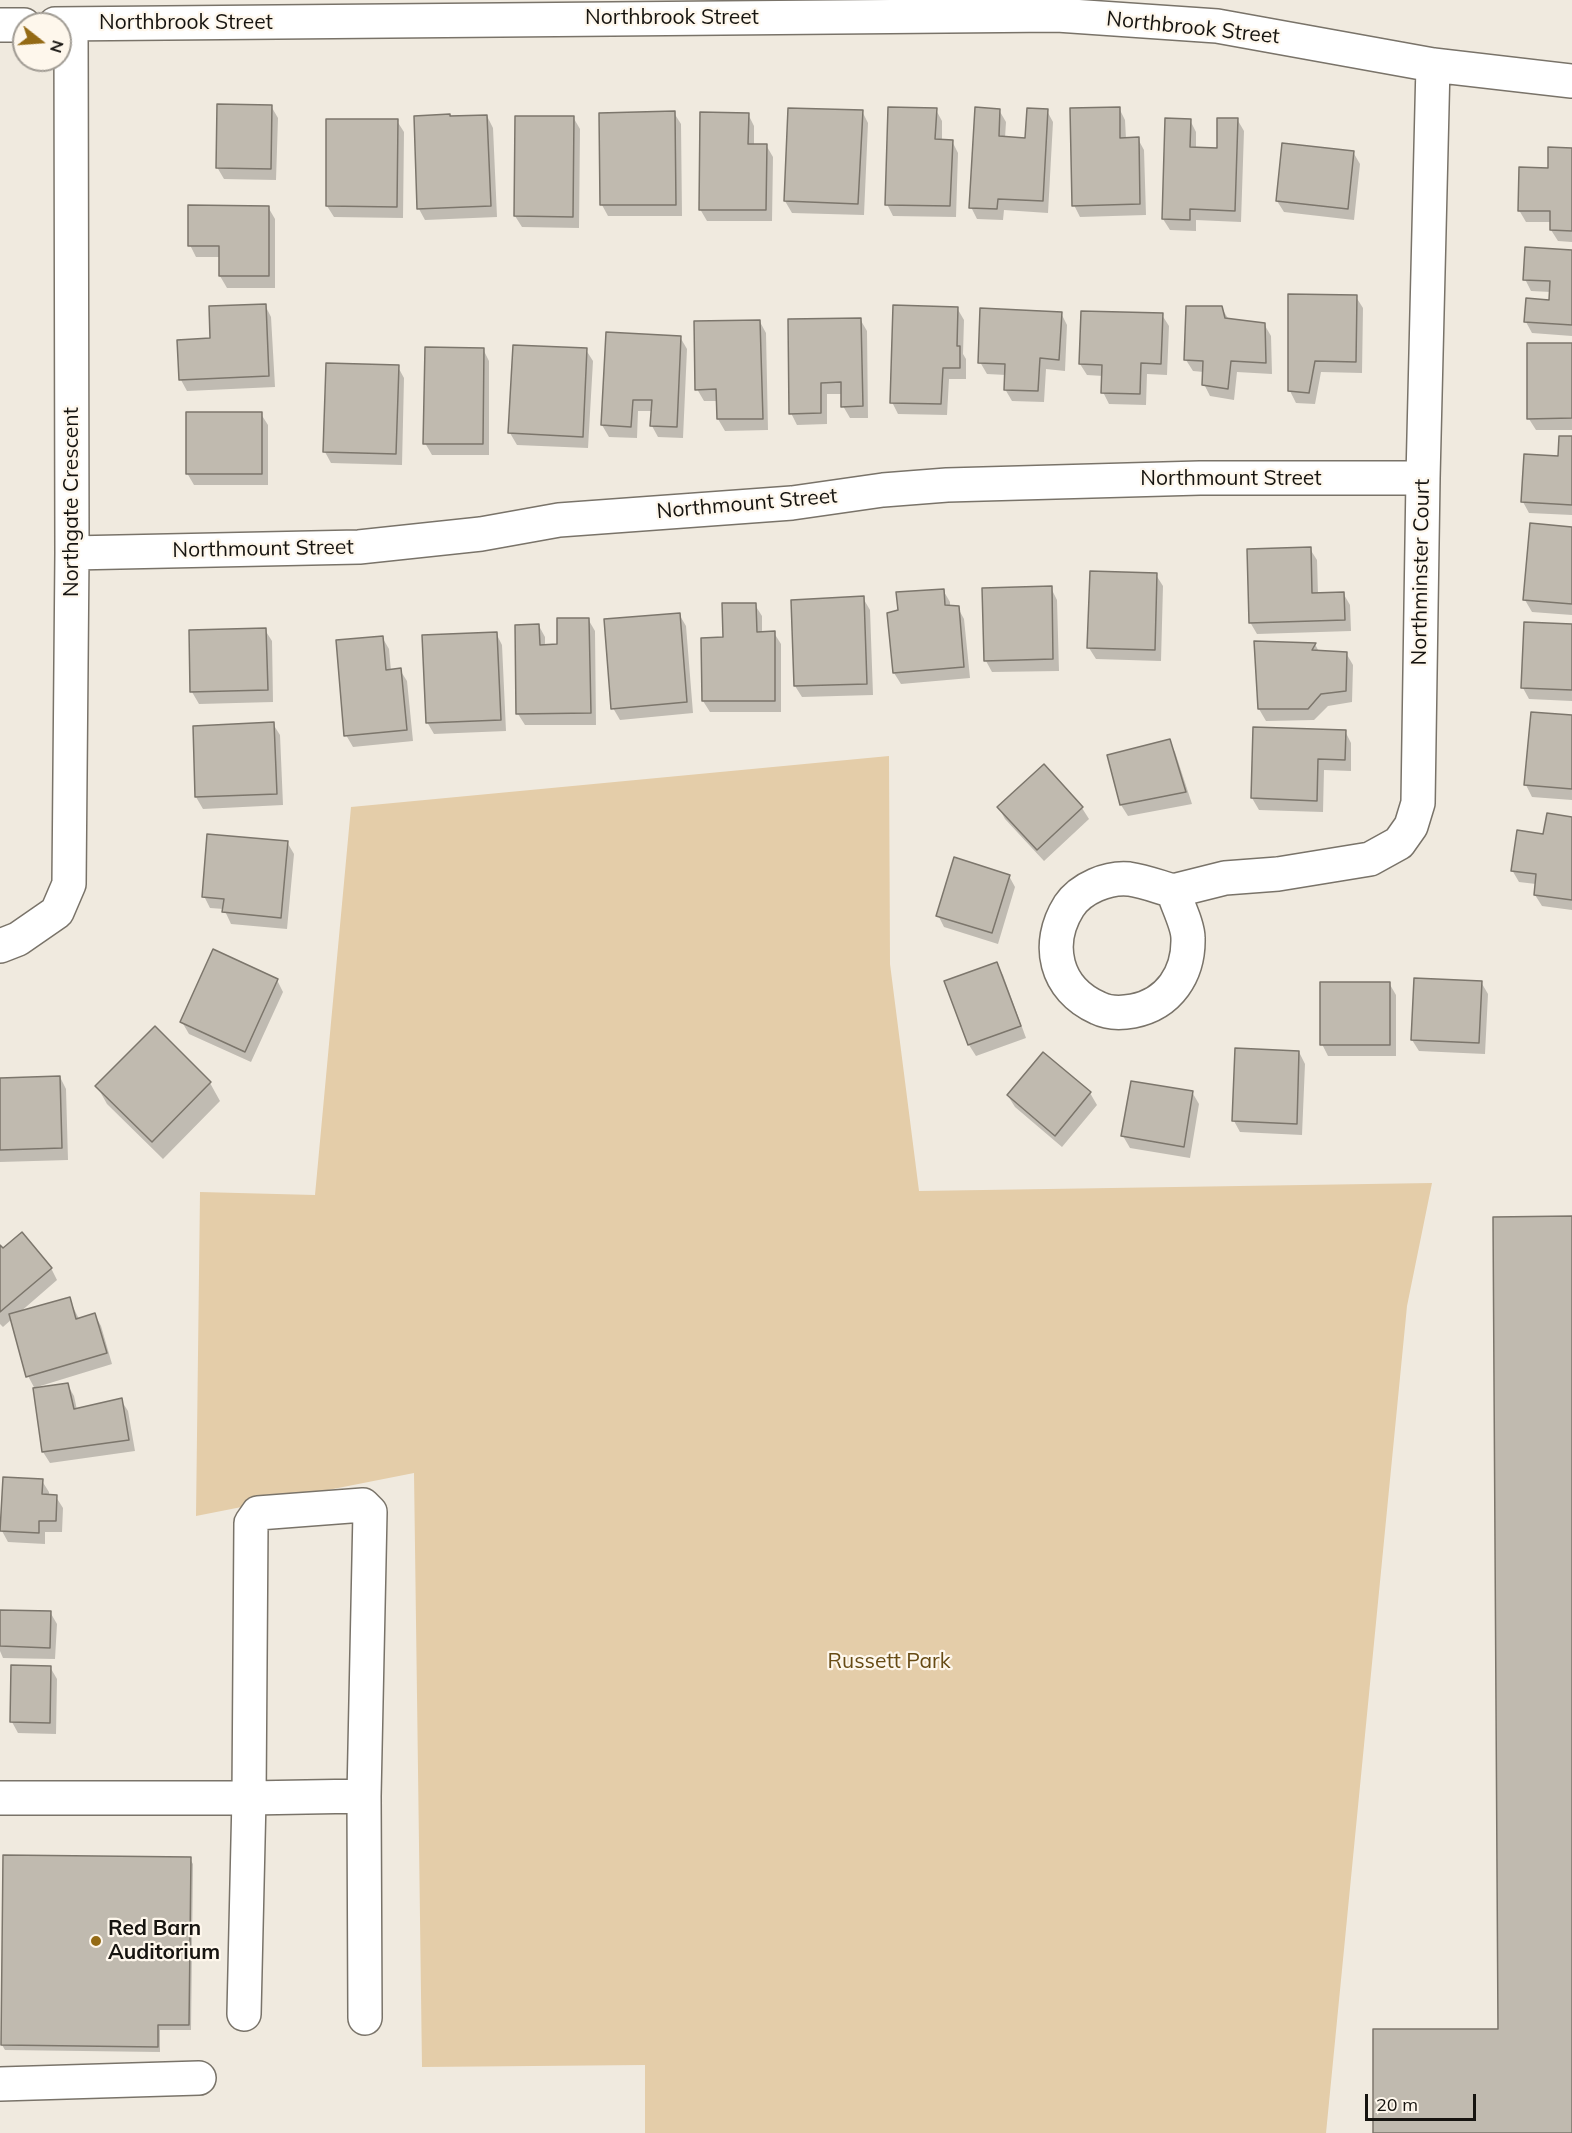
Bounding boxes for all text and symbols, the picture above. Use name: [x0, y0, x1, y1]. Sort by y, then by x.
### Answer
street label: Northbrook Street: [585, 5, 759, 31]
street label: Northbrook Street: [1105, 6, 1281, 50]
street label: Northbrook Street: [99, 10, 273, 36]
north arrow: [12, 12, 72, 72]
text: N: [46, 38, 69, 55]
street label: Northgate Crescent: [59, 407, 85, 597]
street label: Northmount Street: [1140, 466, 1322, 492]
street label: Northminster Court: [1407, 478, 1435, 666]
street label: Northmount Street: [656, 484, 838, 524]
street label: Northmount Street: [172, 535, 354, 563]
park label: Russett Park: [827, 1649, 951, 1675]
place label: Red Barn Auditorium: [108, 1916, 220, 1966]
marker: Red Barn Auditorium: [89, 1934, 103, 1948]
scale bar: [1368, 2082, 1479, 2120]
text: 20 m: [1376, 2093, 1418, 2116]

